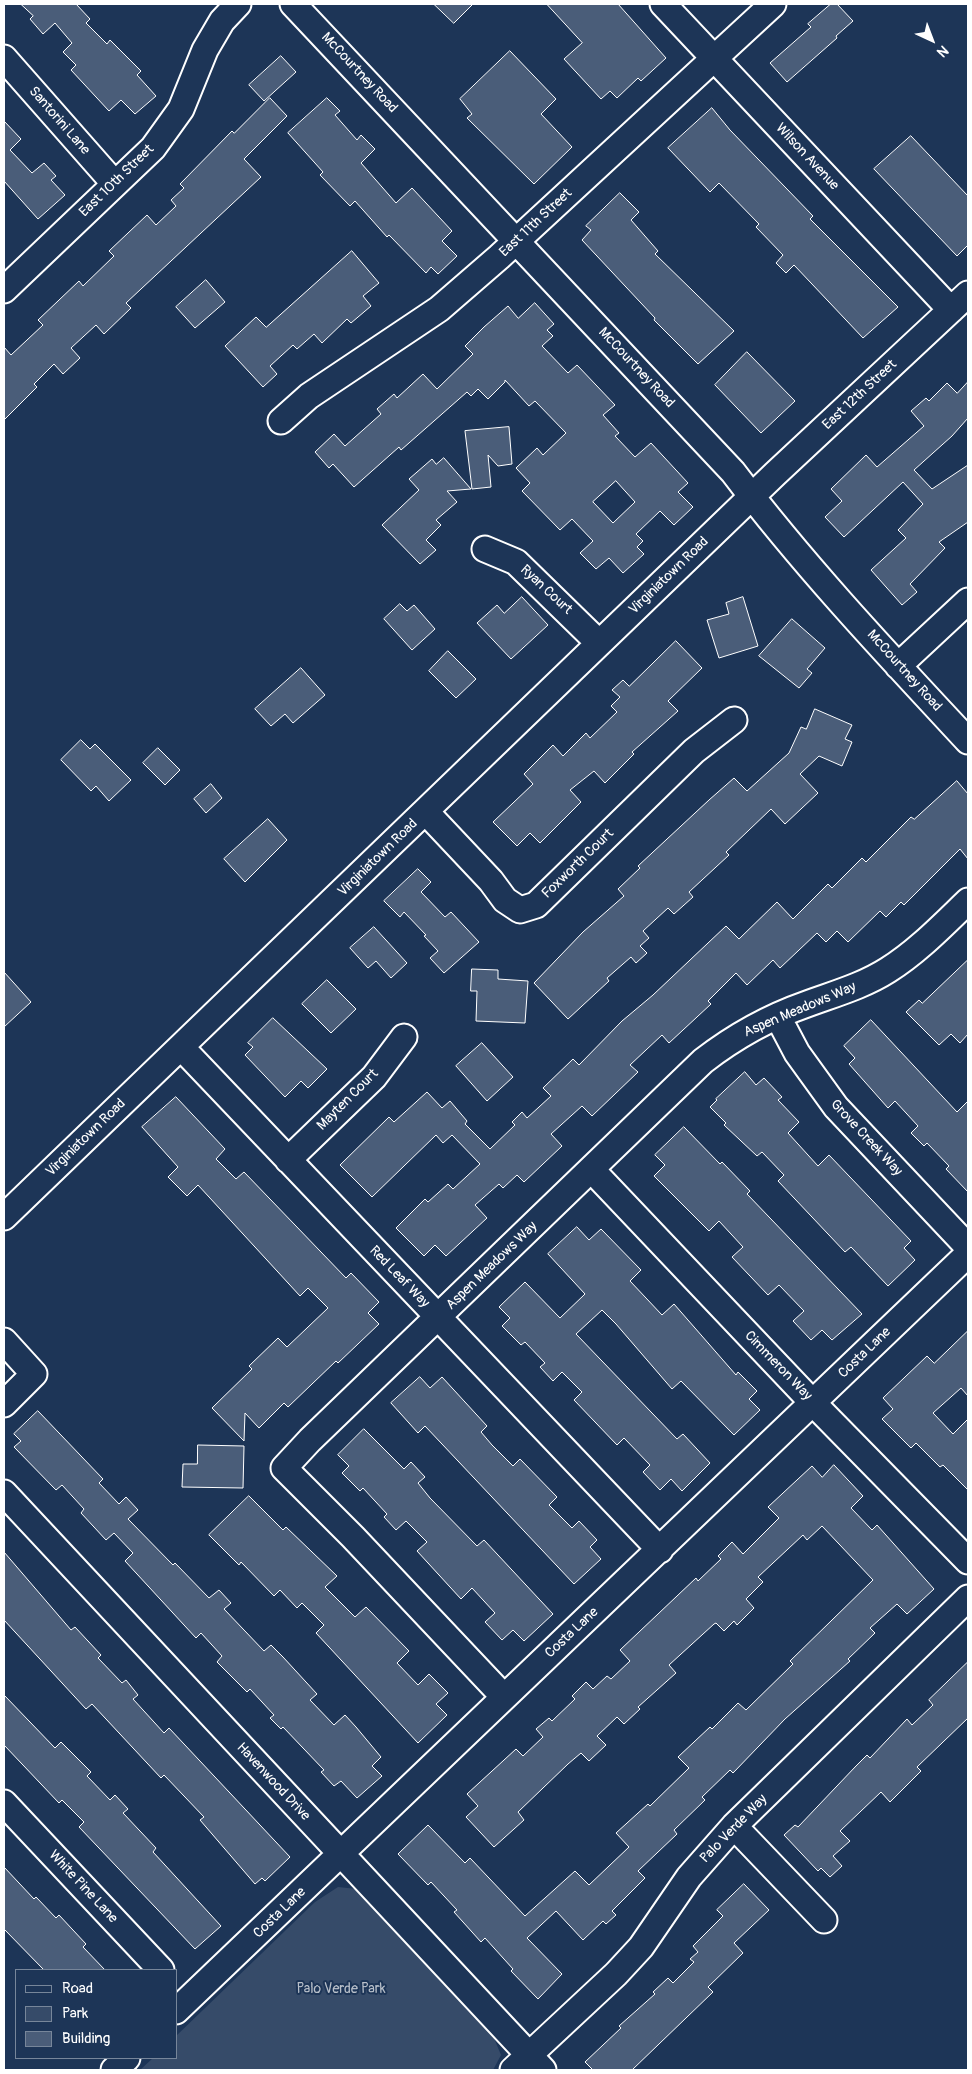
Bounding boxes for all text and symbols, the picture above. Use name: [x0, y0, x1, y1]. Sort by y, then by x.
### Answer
north arrow: [907, 15, 957, 65]
street label: McCourtney Road: [317, 29, 401, 117]
text: N: [933, 42, 952, 61]
street label: Santorini Lane: [25, 83, 93, 159]
street label: Wilson Avenue: [772, 120, 842, 194]
street label: East 10th Street: [76, 141, 158, 221]
street label: East 11th Street: [496, 185, 576, 261]
street label: McCourtney Road: [594, 324, 678, 412]
street label: East 12th Street: [819, 356, 901, 434]
street label: Virginiatown Road: [626, 534, 712, 618]
street label: Ryan Court: [517, 562, 575, 618]
street label: McCourtney Road: [863, 627, 945, 715]
street label: Virginiatown Road: [335, 816, 421, 900]
street label: Foxworth Court: [539, 826, 617, 902]
street label: Aspen Meadows Way: [741, 979, 859, 1041]
street label: Mayten Court: [314, 1066, 382, 1134]
street label: Virginiatown Road: [43, 1096, 129, 1180]
street label: Grove Creek Way: [826, 1096, 906, 1180]
street label: Aspen Meadows Way: [443, 1218, 541, 1314]
street label: Red Leaf Way: [365, 1243, 433, 1311]
street label: Costa Lane: [835, 1324, 895, 1382]
street label: Cimmeron Way: [741, 1328, 815, 1404]
street label: Costa Lane: [542, 1604, 602, 1662]
street label: Havenwood Drive: [233, 1740, 313, 1824]
street label: Palo Verde Way: [697, 1791, 771, 1867]
street label: White Pine Lane: [45, 1847, 121, 1927]
street label: Costa Lane: [250, 1884, 310, 1942]
legend: [15, 1969, 178, 2059]
text: Road: [62, 1979, 93, 1998]
park label: Palo Verde Park: [296, 1981, 386, 1997]
text: Park: [62, 2004, 88, 2023]
text: Building: [62, 2029, 110, 2048]

